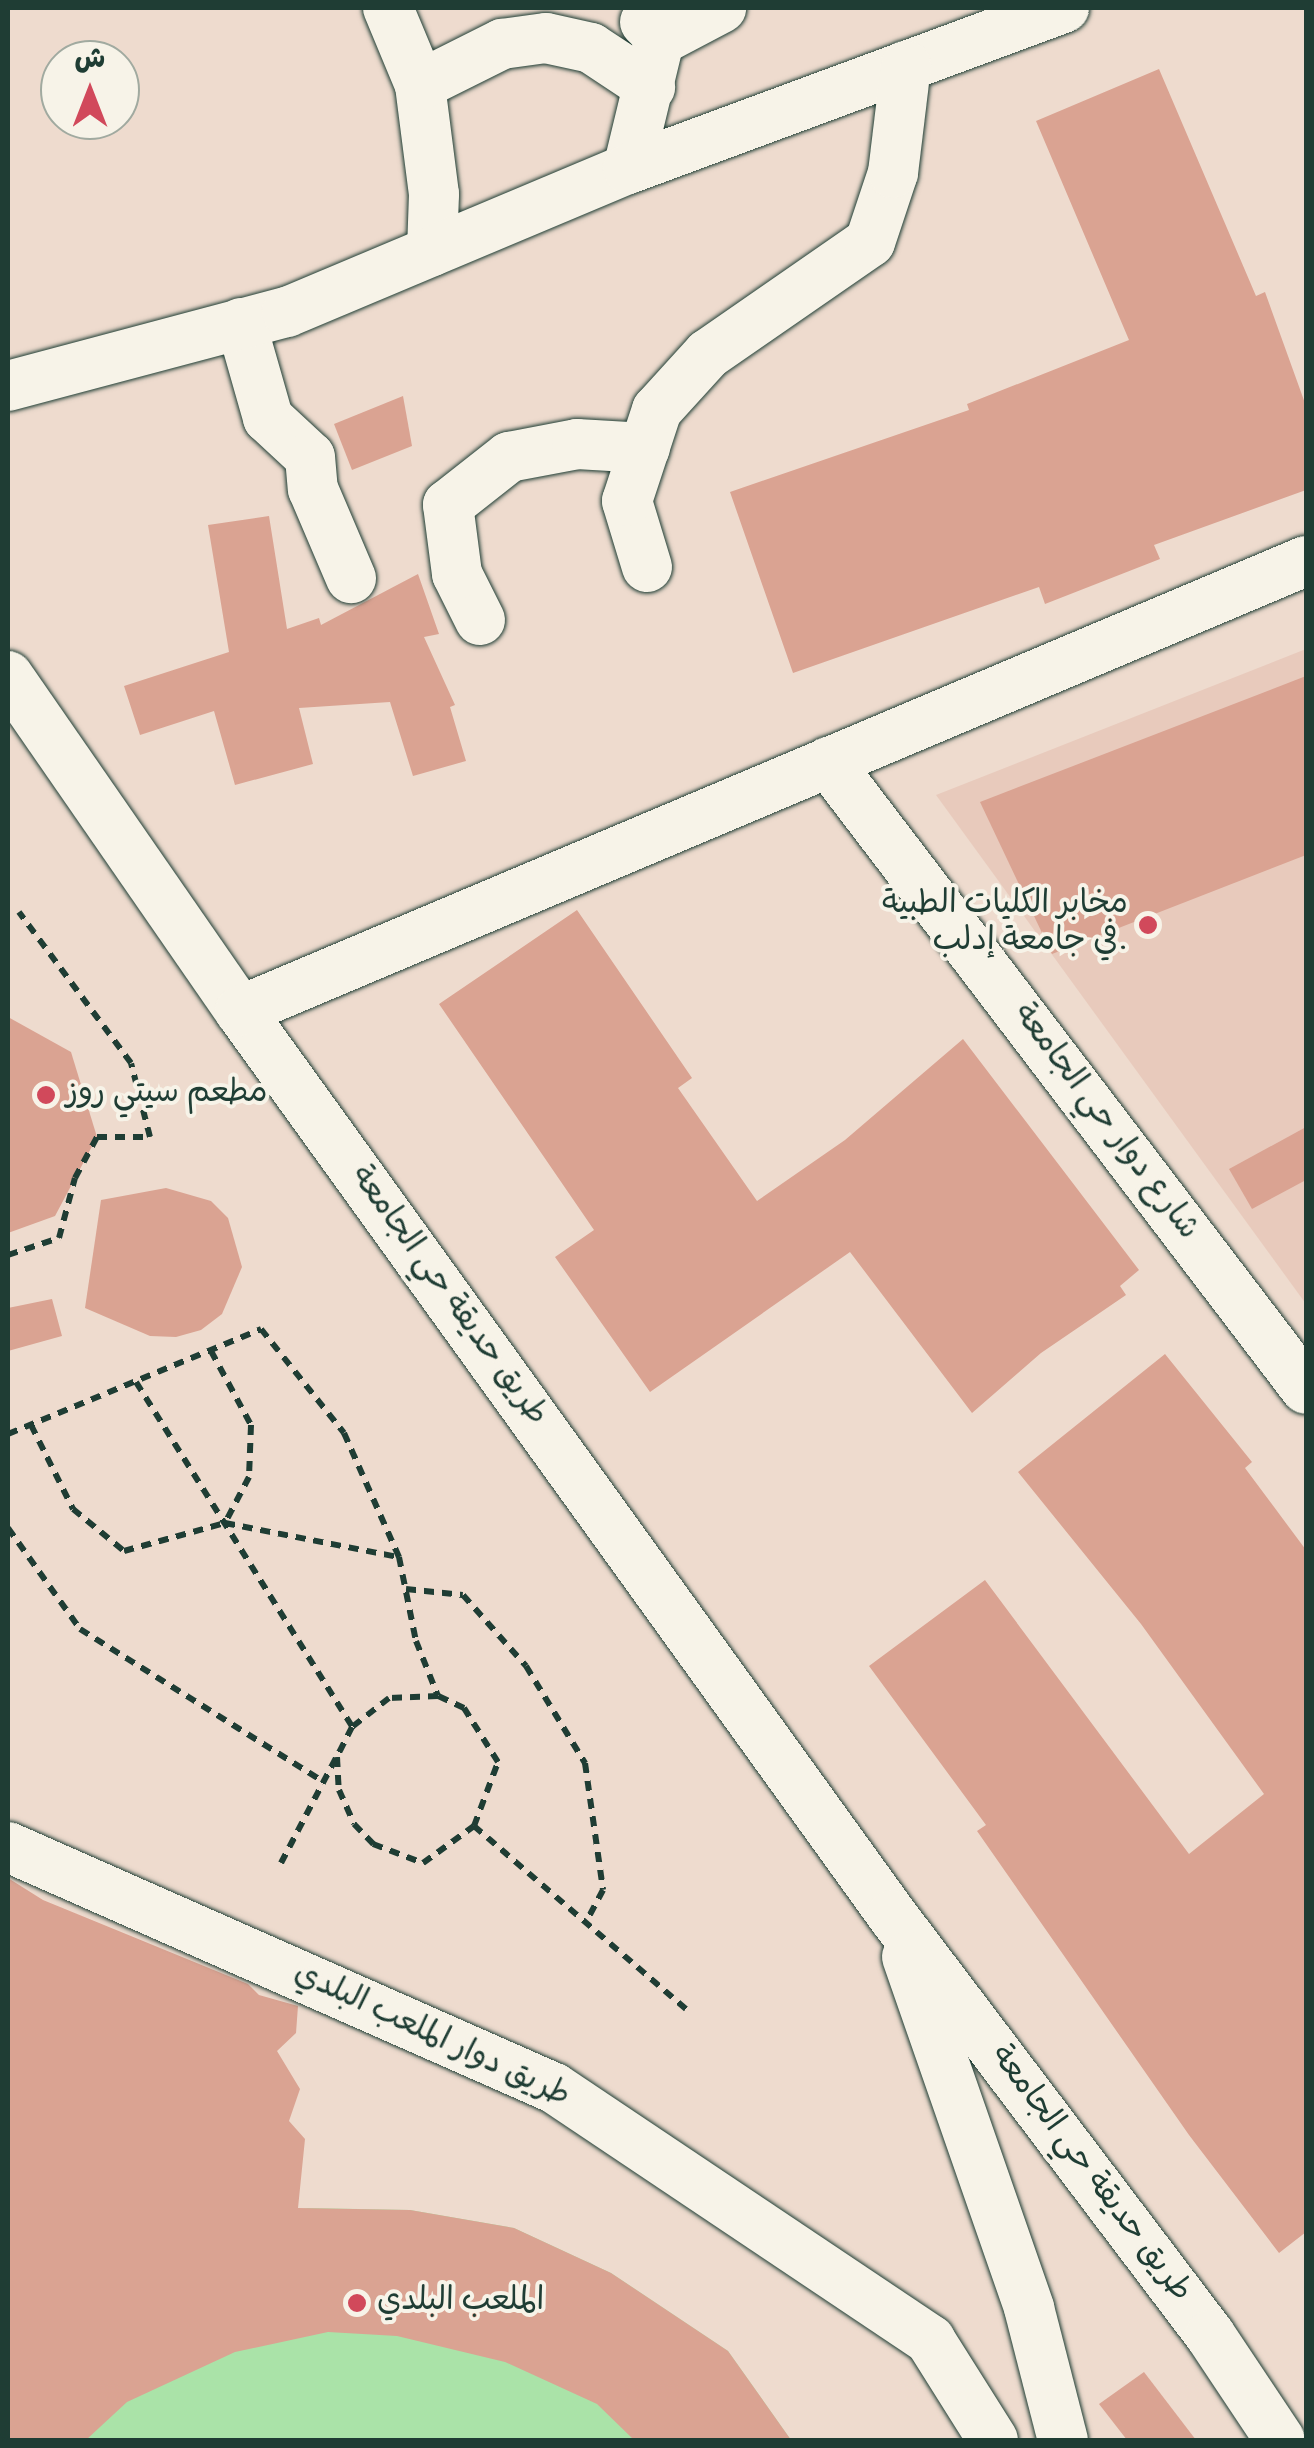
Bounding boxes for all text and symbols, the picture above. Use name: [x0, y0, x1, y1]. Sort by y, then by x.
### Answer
north arrow: [40, 40, 140, 140]
text: ش: [75, 45, 105, 78]
place label: مخابر الكليات الطبية في جامعة إدلب.: [882, 888, 1128, 963]
marker: مخابر الكليات الطبية في جامعة إدلب.: [1137, 914, 1159, 936]
street label: شارع دوار حي الجامعة: [1003, 997, 1205, 1249]
place label: مطعم سيتي روز: [66, 1076, 268, 1114]
marker: مطعم سيتي روز: [35, 1084, 57, 1106]
street label: طريق حديقة حي الجامعة: [340, 1160, 554, 1434]
street label: طريق دوار الملعب البلدي: [287, 1956, 575, 2118]
street label: طريق حديقة حي الجامعة: [980, 2039, 1198, 2311]
place label: الملعب البلدي: [377, 2284, 544, 2322]
marker: الملعب البلدي: [346, 2292, 368, 2314]

